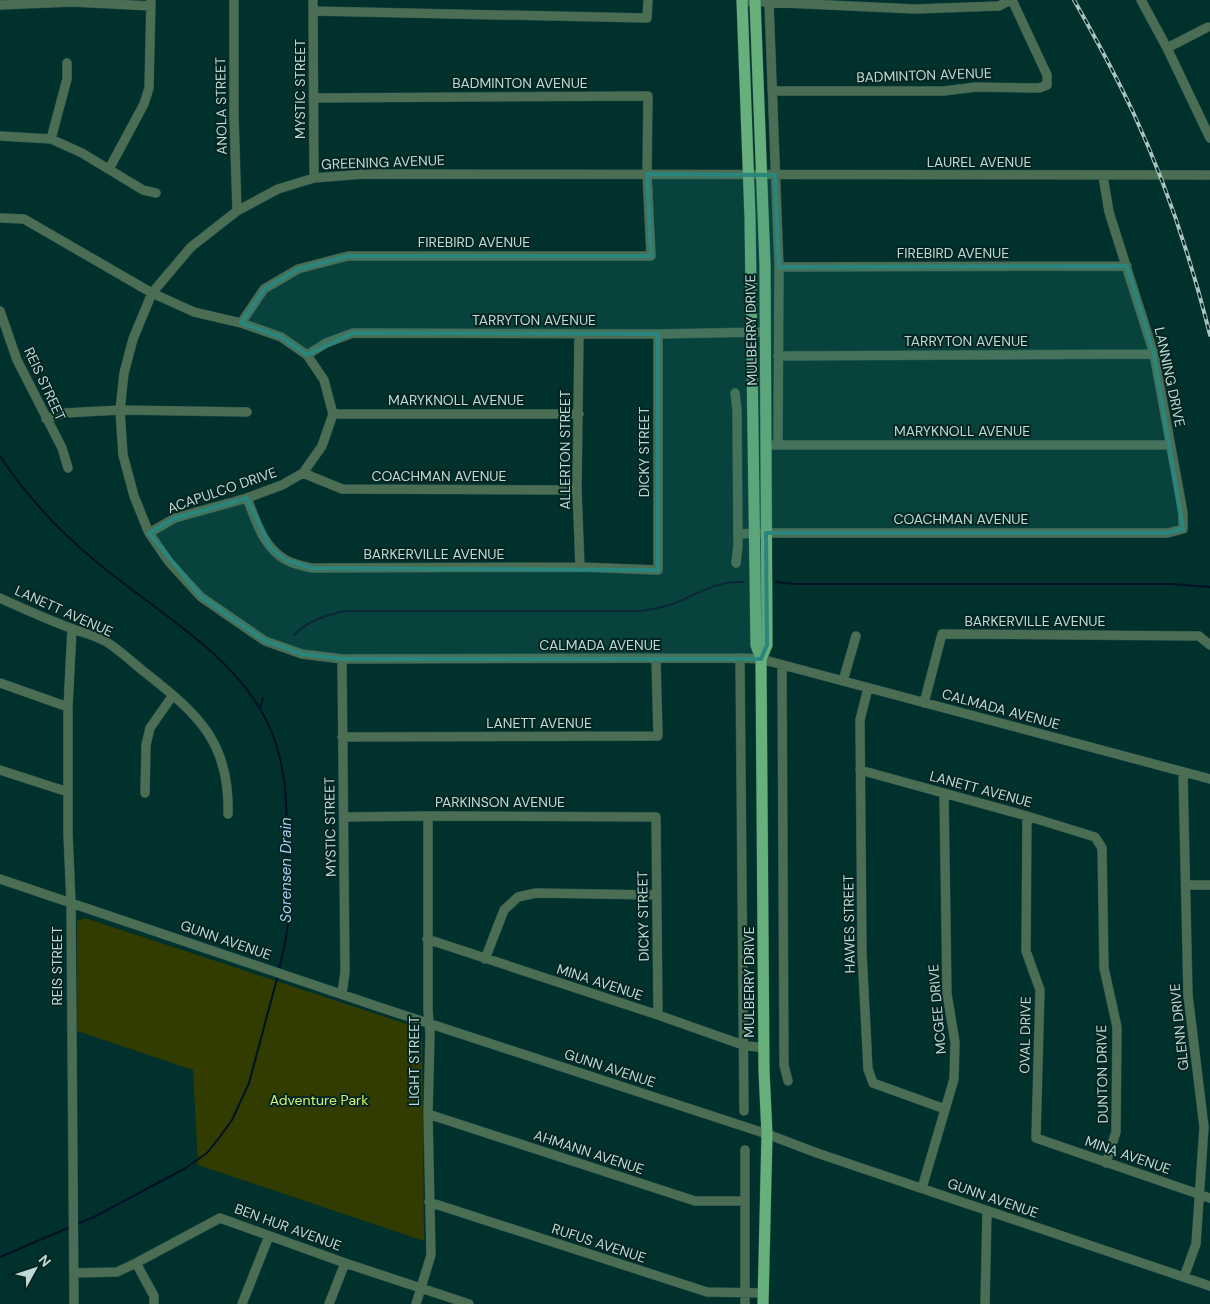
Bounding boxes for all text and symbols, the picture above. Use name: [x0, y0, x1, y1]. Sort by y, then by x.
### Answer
street label: MYSTIC STREET: [291, 39, 309, 139]
street label: ANOLA STREET: [211, 57, 231, 155]
street label: BADMINTON AVENUE: [856, 64, 992, 86]
street label: BADMINTON AVENUE: [452, 74, 588, 92]
street label: GREENING AVENUE: [321, 151, 445, 173]
street label: LAUREL AVENUE: [927, 153, 1031, 171]
street label: FIREBIRD AVENUE: [418, 233, 530, 251]
street label: FIREBIRD AVENUE: [897, 244, 1009, 262]
street label: MULBERRY DRIVE: [741, 274, 761, 386]
street label: TARRYTON AVENUE: [472, 311, 596, 329]
street label: LANNING DRIVE: [1151, 325, 1189, 429]
street label: TARRYTON AVENUE: [904, 332, 1028, 350]
street label: REIS STREET: [20, 344, 70, 424]
street label: ALLERTON STREET: [556, 390, 574, 510]
street label: MARYKNOLL AVENUE: [388, 391, 524, 409]
street label: DICKY STREET: [635, 407, 653, 497]
street label: MARYKNOLL AVENUE: [894, 422, 1030, 440]
street label: ACAPULCO DRIVE: [165, 463, 279, 517]
street label: COACHMAN AVENUE: [372, 467, 507, 485]
street label: COACHMAN AVENUE: [894, 510, 1029, 528]
street label: BARKERVILLE AVENUE: [364, 545, 505, 563]
street label: LANETT AVENUE: [12, 581, 116, 641]
street label: BARKERVILLE AVENUE: [965, 612, 1106, 630]
street label: CALMADA AVENUE: [539, 636, 661, 654]
street label: CALMADA AVENUE: [940, 685, 1062, 733]
street label: LANETT AVENUE: [486, 714, 592, 732]
street label: LANETT AVENUE: [928, 767, 1034, 811]
street label: MYSTIC STREET: [320, 777, 340, 877]
street label: PARKINSON AVENUE: [435, 793, 565, 811]
water label: Sorensen Drain: [276, 817, 296, 923]
street label: DICKY STREET: [633, 870, 653, 962]
street label: HAWES STREET: [839, 874, 859, 974]
street label: GUNN AVENUE: [178, 916, 274, 964]
street label: REIS STREET: [48, 926, 66, 1006]
street label: MULBERRY DRIVE: [740, 926, 758, 1038]
street label: MINA AVENUE: [555, 960, 646, 1004]
street label: MCGEE DRIVE: [924, 963, 950, 1055]
street label: GLENN DRIVE: [1165, 982, 1193, 1071]
street label: OVAL DRIVE: [1015, 996, 1035, 1074]
street label: LIGHT STREET: [405, 1016, 423, 1106]
street label: DUNTON DRIVE: [1092, 1024, 1112, 1123]
street label: GUNN AVENUE: [562, 1045, 658, 1091]
park label: Adventure Park: [270, 1091, 368, 1109]
street label: AHMANN AVENUE: [532, 1126, 647, 1178]
street label: MINA AVENUE: [1083, 1132, 1173, 1178]
street label: GUNN AVENUE: [945, 1174, 1041, 1222]
street label: BEN HUR AVENUE: [232, 1199, 344, 1255]
street label: RUFUS AVENUE: [550, 1219, 648, 1267]
north arrow: [10, 1244, 60, 1294]
text: N: [35, 1251, 55, 1270]

